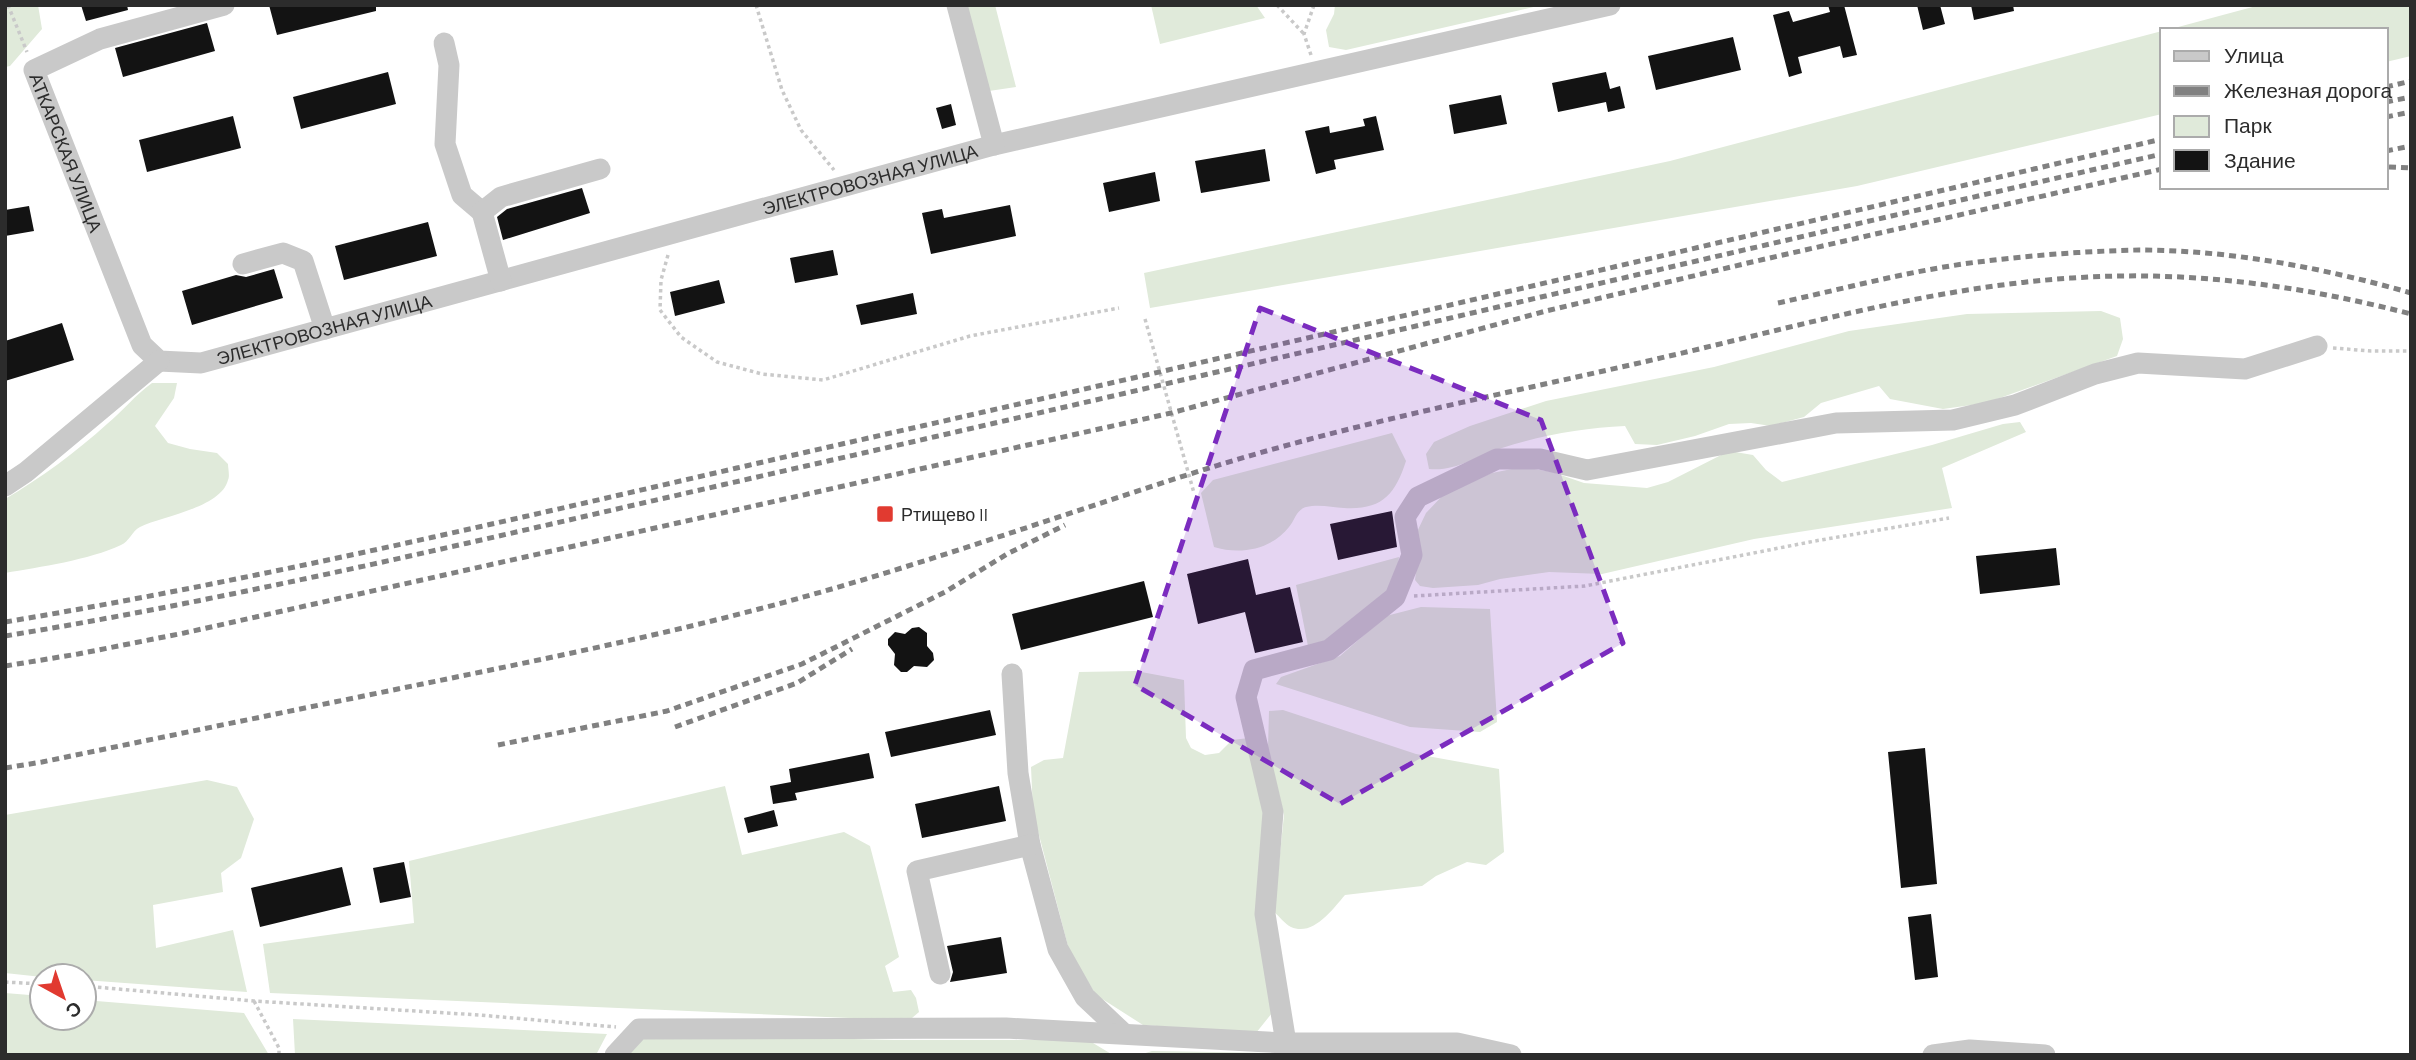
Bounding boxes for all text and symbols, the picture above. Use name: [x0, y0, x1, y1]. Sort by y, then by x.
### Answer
legend: [2160, 28, 2388, 189]
text: Улица: [2224, 42, 2284, 67]
street label: АТКАРСКАЯ УЛИЦА: [25, 70, 107, 235]
text: Железная дорога: [2224, 77, 2393, 102]
text: Парк: [2224, 112, 2272, 137]
street label: ЭЛЕКТРОВОЗНАЯ УЛИЦА: [760, 139, 980, 219]
text: Здание: [2224, 147, 2296, 172]
street label: ЭЛЕКТРОВОЗНАЯ УЛИЦА: [214, 289, 434, 369]
place label: Ртищево II: [901, 503, 988, 525]
marker: Ртищево II: [875, 504, 895, 524]
north arrow: [28, 962, 98, 1032]
text: С: [61, 997, 87, 1024]

